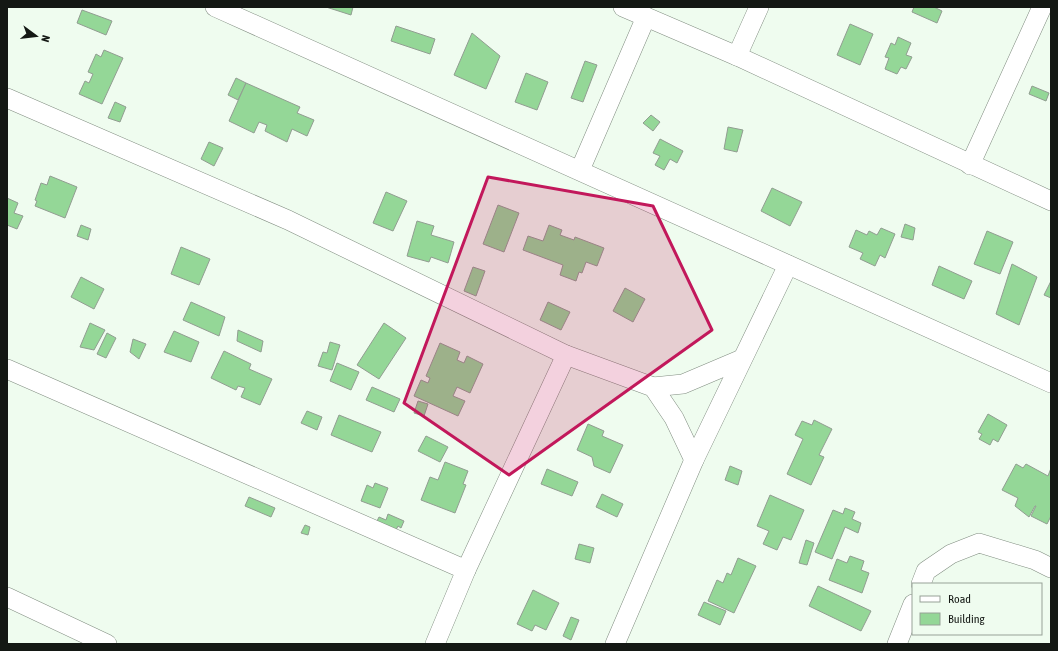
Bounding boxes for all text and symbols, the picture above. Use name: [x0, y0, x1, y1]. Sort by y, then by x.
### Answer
north arrow: [16, 16, 56, 56]
text: N: [39, 34, 52, 43]
legend: [912, 583, 1042, 635]
text: Road: [948, 592, 971, 606]
text: Building: [948, 612, 986, 626]

